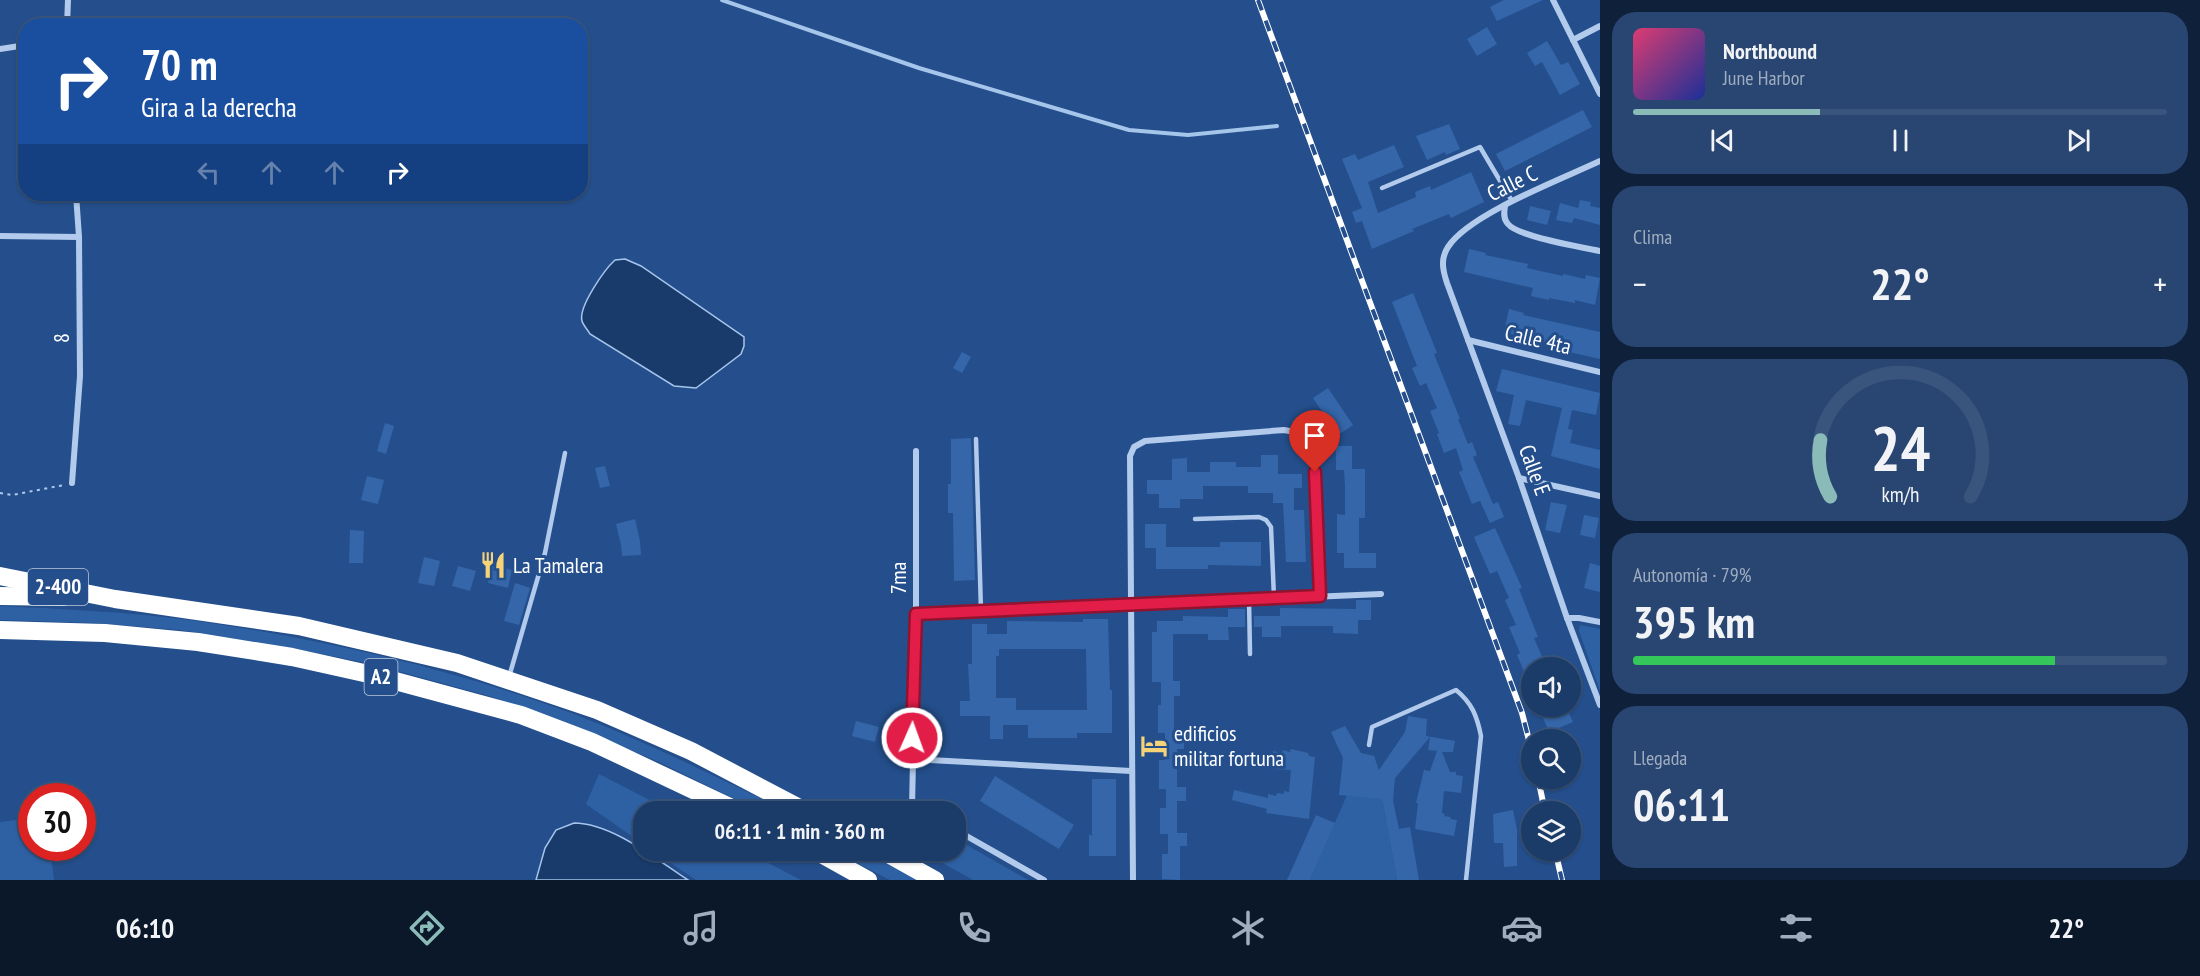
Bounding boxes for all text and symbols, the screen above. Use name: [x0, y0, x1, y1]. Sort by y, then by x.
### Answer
text: 70 m: [141, 37, 218, 92]
text: Northbound: [1723, 37, 1817, 65]
icon: right: [42, 42, 120, 120]
text: June Harbor: [1723, 65, 1805, 91]
text: Gira a la derecha: [141, 90, 297, 124]
icon: previous: [1706, 124, 1739, 157]
icon: pause: [1884, 124, 1917, 157]
icon: next: [2062, 124, 2095, 157]
icon: left: [192, 156, 225, 189]
icon: ahead: [255, 156, 288, 189]
icon: ahead: [318, 156, 351, 189]
icon: right: [381, 156, 414, 189]
street label: Calle C: [1482, 159, 1542, 207]
text: Clima: [1633, 224, 1672, 250]
text: 22°: [1870, 254, 1930, 312]
text: −: [1633, 262, 1647, 305]
text: +: [2153, 262, 2167, 305]
street label: Calle 4ta: [1502, 318, 1574, 360]
street label: 8: [47, 333, 75, 343]
text: 24: [1870, 407, 1930, 488]
pin: [1289, 410, 1340, 472]
icon: arrive: [1298, 419, 1331, 452]
street label: Calle E: [1513, 441, 1557, 499]
text: km/h: [1881, 480, 1919, 508]
restaurant icon: La Tamalera: [478, 550, 508, 580]
place label: La Tamalera: [513, 551, 604, 579]
street label: 7ma: [884, 562, 912, 594]
text: Autonomía · 79%: [1633, 562, 1751, 588]
road number: 2-400: [28, 569, 88, 605]
text: 395 km: [1633, 592, 1755, 650]
map controls: [1521, 657, 1581, 861]
button: sound: [1521, 657, 1581, 717]
road number: A2: [364, 659, 398, 695]
position arrow: [880, 706, 944, 770]
place label: edificios militar fortuna: [1174, 719, 1284, 772]
button: search: [1521, 729, 1581, 789]
hotel icon: edificios militar fortuna: [1139, 731, 1169, 761]
text: Llegada: [1633, 745, 1687, 771]
text: 06:11: [1633, 775, 1730, 833]
speed limit sign: 30: [18, 783, 96, 861]
button: layers: [1521, 801, 1581, 861]
text: 06:11 · 1 min · 360 m: [714, 817, 885, 845]
icon: directions: [406, 907, 448, 949]
icon: music: [680, 907, 722, 949]
icon: phone: [953, 907, 995, 949]
icon: climate: [1227, 907, 1269, 949]
icon: car: [1501, 907, 1543, 949]
icon: filters: [1775, 907, 1817, 949]
text: 06:10: [116, 911, 174, 945]
text: 22°: [2048, 911, 2084, 945]

